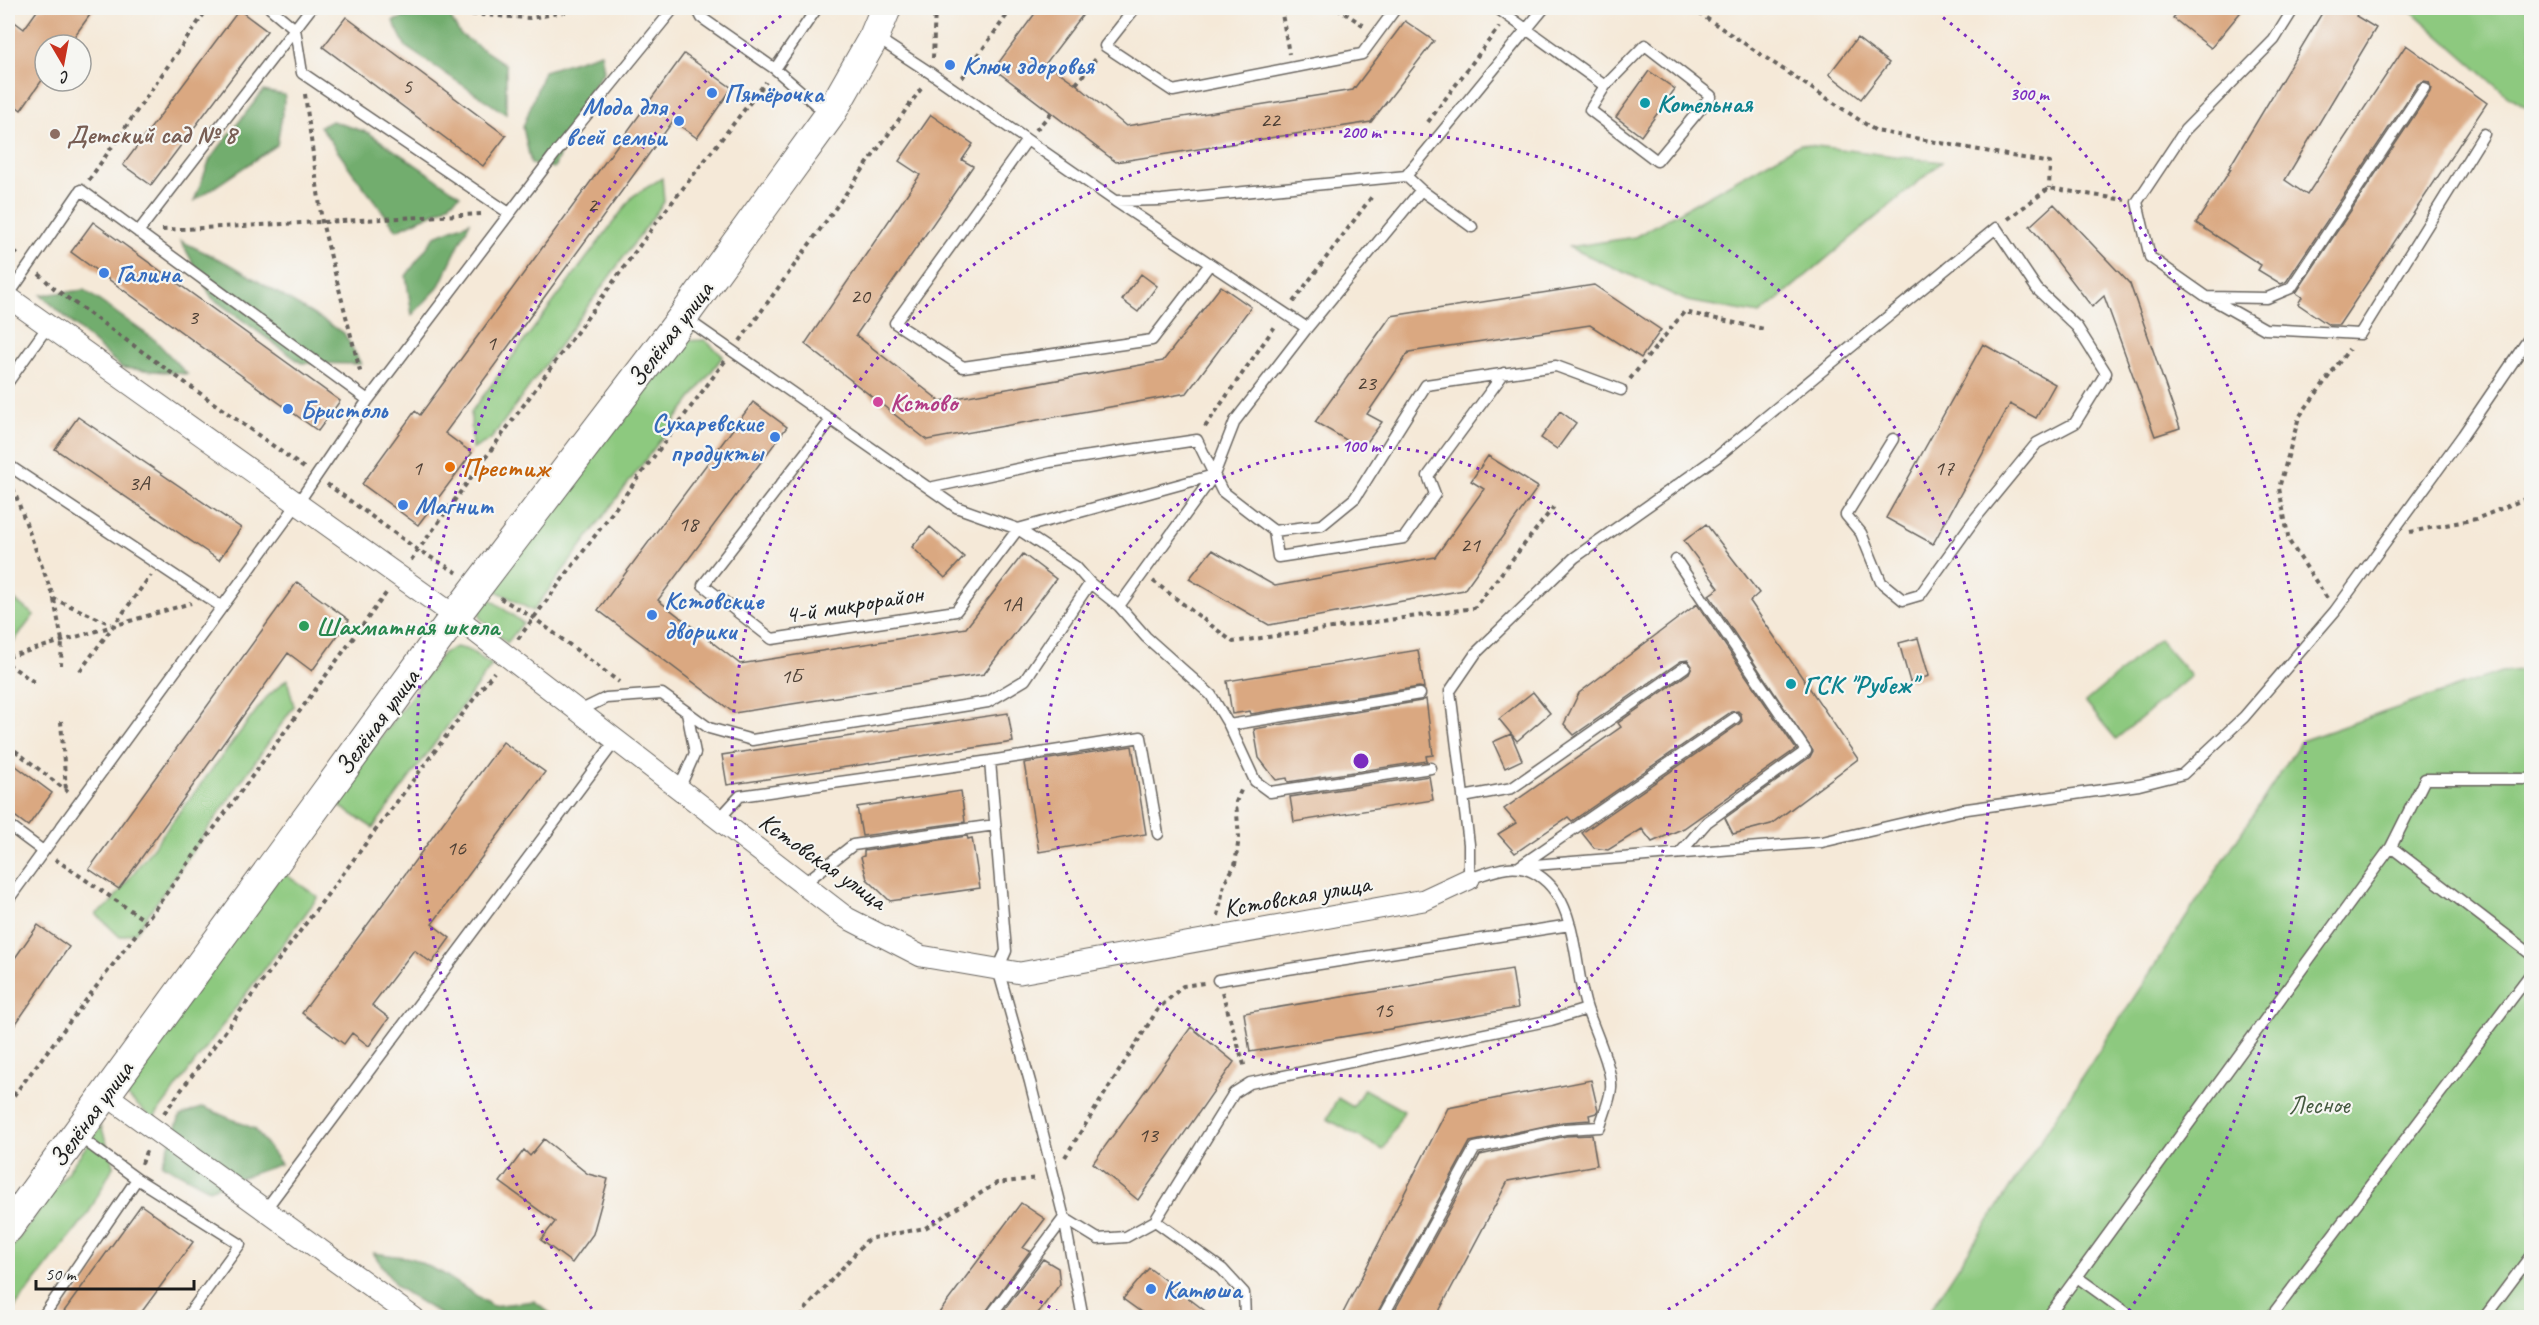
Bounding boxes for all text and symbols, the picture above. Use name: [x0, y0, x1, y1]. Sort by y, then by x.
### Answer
north arrow: [33, 33, 93, 93]
place label: Ключ здоровья: [962, 49, 1095, 82]
marker: Ключ здоровья: [943, 58, 957, 72]
text: С: [58, 66, 71, 88]
house number: 5: [402, 72, 413, 100]
place label: Пятёрочка: [724, 77, 825, 110]
text: 300 m: [2010, 83, 2050, 105]
marker: Пятёрочка: [705, 86, 719, 100]
place label: Котельная: [1657, 87, 1754, 120]
place label: Мода для всей семьи: [565, 90, 669, 153]
marker: Котельная: [1638, 96, 1652, 110]
house number: 22: [1260, 106, 1282, 134]
marker: Мода для всей семьи: [672, 114, 686, 128]
place label: Детский сад № 8: [67, 118, 239, 151]
text: 200 m: [1342, 121, 1382, 143]
marker: Детский сад № 8: [48, 127, 62, 141]
house number: 2: [587, 191, 599, 219]
place label: Галина: [116, 257, 184, 290]
marker: Галина: [97, 266, 111, 280]
street label: Зелёная улица: [620, 273, 721, 393]
house number: 20: [850, 282, 872, 310]
house number: 3: [188, 303, 200, 331]
house number: 1: [486, 329, 497, 357]
house number: 23: [1356, 369, 1378, 397]
place label: Кстово: [890, 386, 960, 419]
place label: Бристоль: [300, 393, 389, 426]
marker: Кстово: [871, 395, 885, 409]
marker: Бристоль: [281, 402, 295, 416]
place label: Сухаревские продукты: [652, 406, 766, 469]
marker: Сухаревские продукты: [768, 430, 782, 444]
text: 100 m: [1342, 435, 1382, 457]
place label: Престиж: [462, 451, 552, 484]
house number: 1: [412, 454, 423, 482]
house number: 17: [1934, 454, 1955, 482]
marker: Престиж: [443, 460, 457, 474]
house number: 3А: [129, 469, 150, 497]
place label: Магнит: [415, 489, 495, 522]
marker: Магнит: [396, 498, 410, 512]
house number: 18: [678, 510, 700, 538]
house number: 21: [1460, 531, 1481, 559]
street label: 4-й микрорайон: [783, 577, 927, 631]
place label: Кстовские дворики: [664, 584, 766, 647]
house number: 1А: [1001, 590, 1022, 618]
marker: Кстовские дворики: [645, 608, 659, 622]
place label: Шахматная школа: [316, 610, 502, 643]
marker: Шахматная школа: [297, 619, 311, 633]
street label: Зелёная улица: [327, 661, 428, 782]
house number: 1Б: [780, 662, 805, 690]
place label: ГСК "Рубеж": [1803, 668, 1923, 701]
marker: ГСК "Рубеж": [1784, 677, 1798, 691]
centre of rings: [1351, 751, 1371, 771]
street label: Кстовская улица: [753, 805, 895, 918]
house number: 16: [446, 834, 467, 862]
street label: Кстовская улица: [1221, 866, 1375, 925]
house number: 15: [1373, 996, 1394, 1024]
street label: Зелёная улица: [41, 1053, 142, 1174]
park label: Лесное: [2289, 1088, 2351, 1121]
house number: 13: [1138, 1121, 1160, 1149]
scale bar: [36, 1253, 194, 1291]
text: 50 m: [45, 1263, 78, 1285]
place label: Катюша: [1163, 1273, 1244, 1306]
marker: Катюша: [1144, 1282, 1158, 1296]

